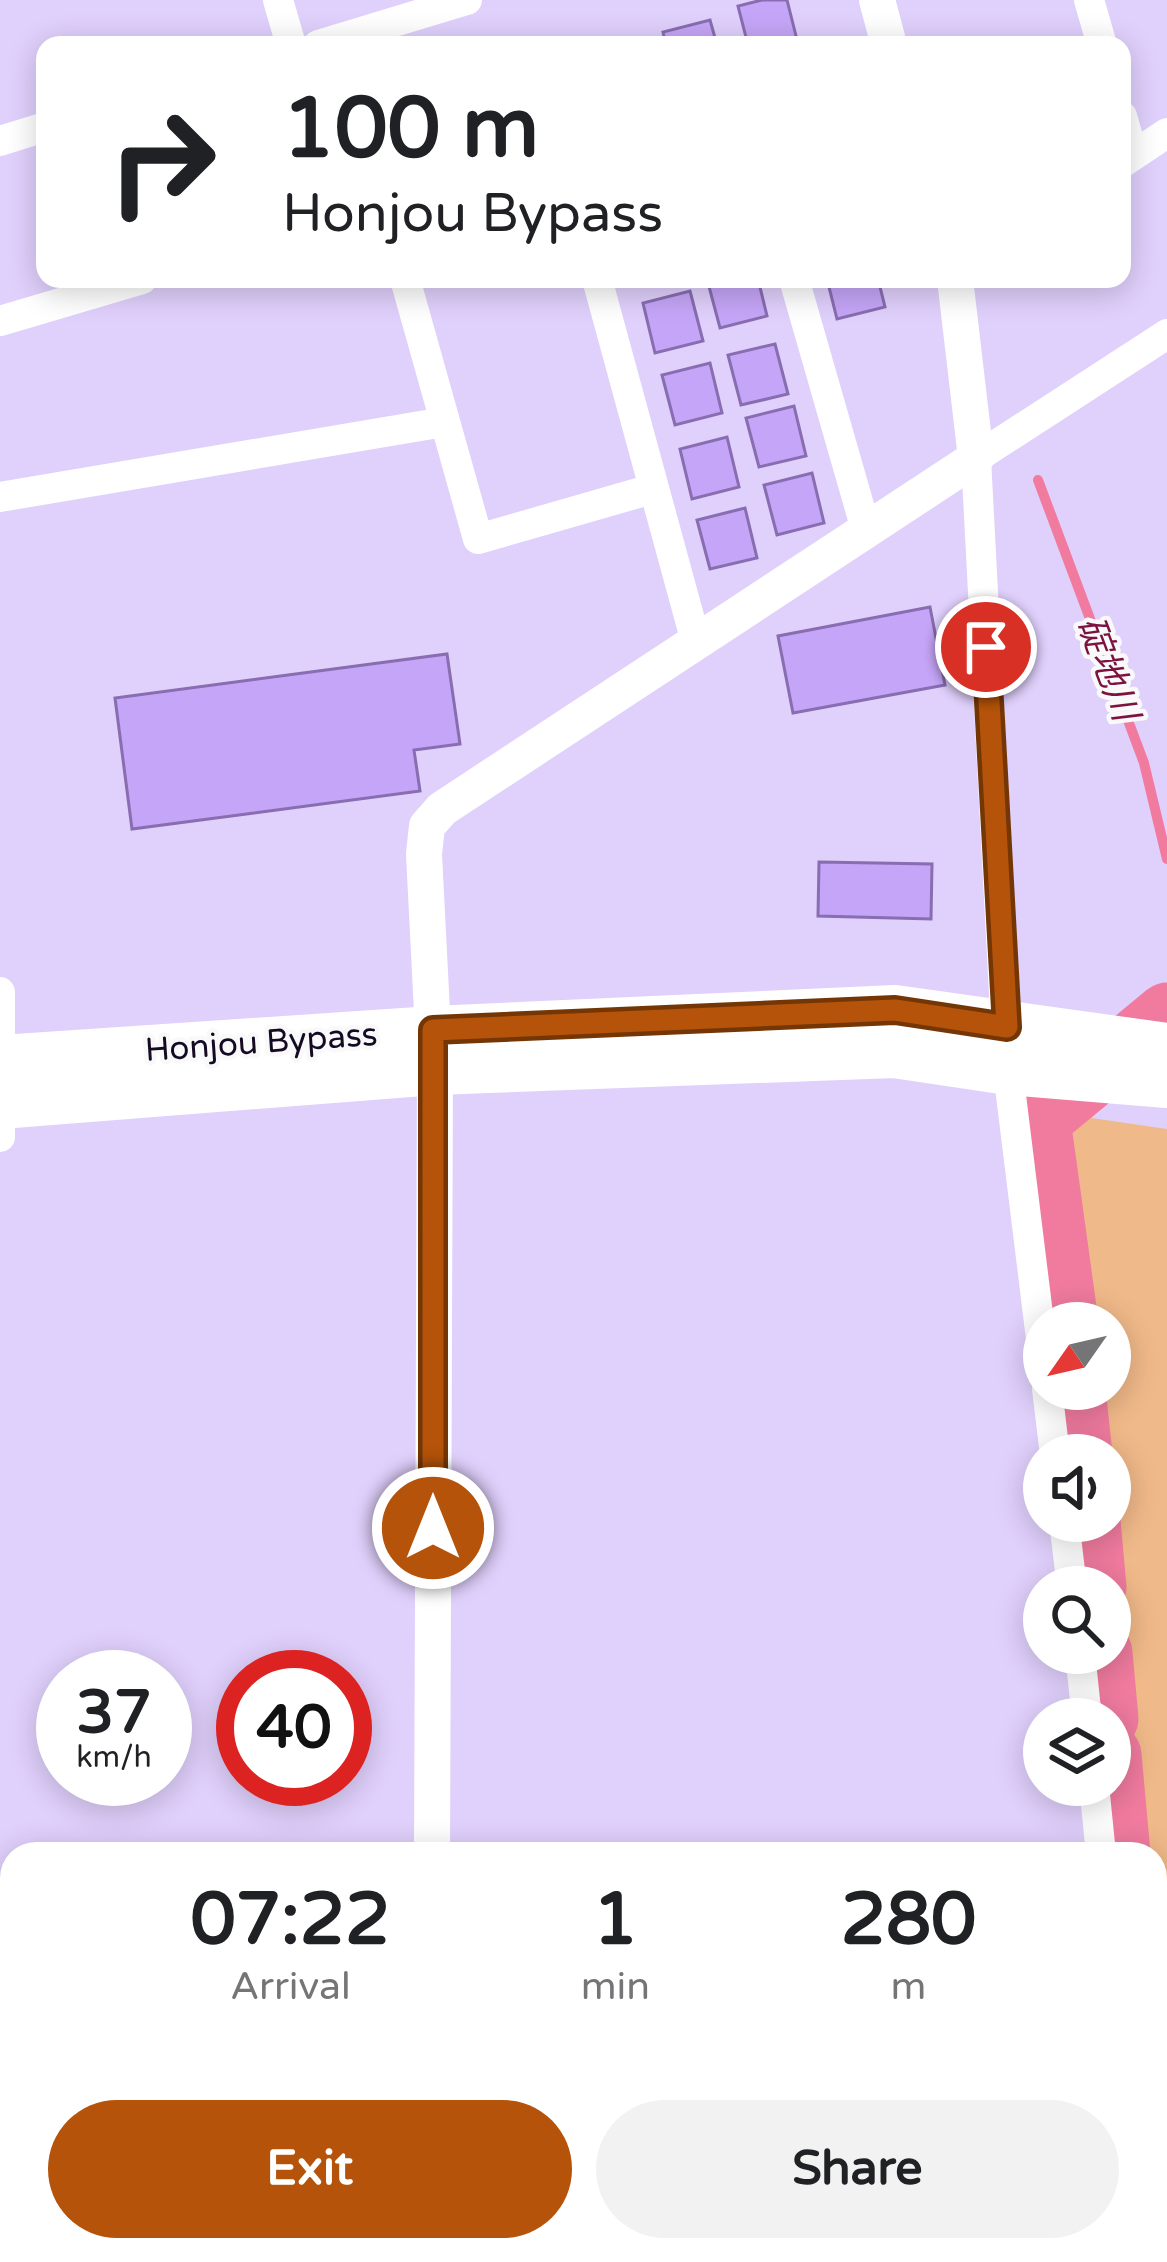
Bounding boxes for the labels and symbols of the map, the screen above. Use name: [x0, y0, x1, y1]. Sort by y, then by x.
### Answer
pin: [935, 596, 1037, 698]
water label: 碇地川: [1068, 610, 1148, 730]
street label: Honjou Bypass: [144, 1015, 379, 1070]
north arrow: [1023, 1302, 1131, 1410]
position arrow: [370, 1465, 496, 1591]
speed limit sign: 40: [216, 1650, 372, 1806]

